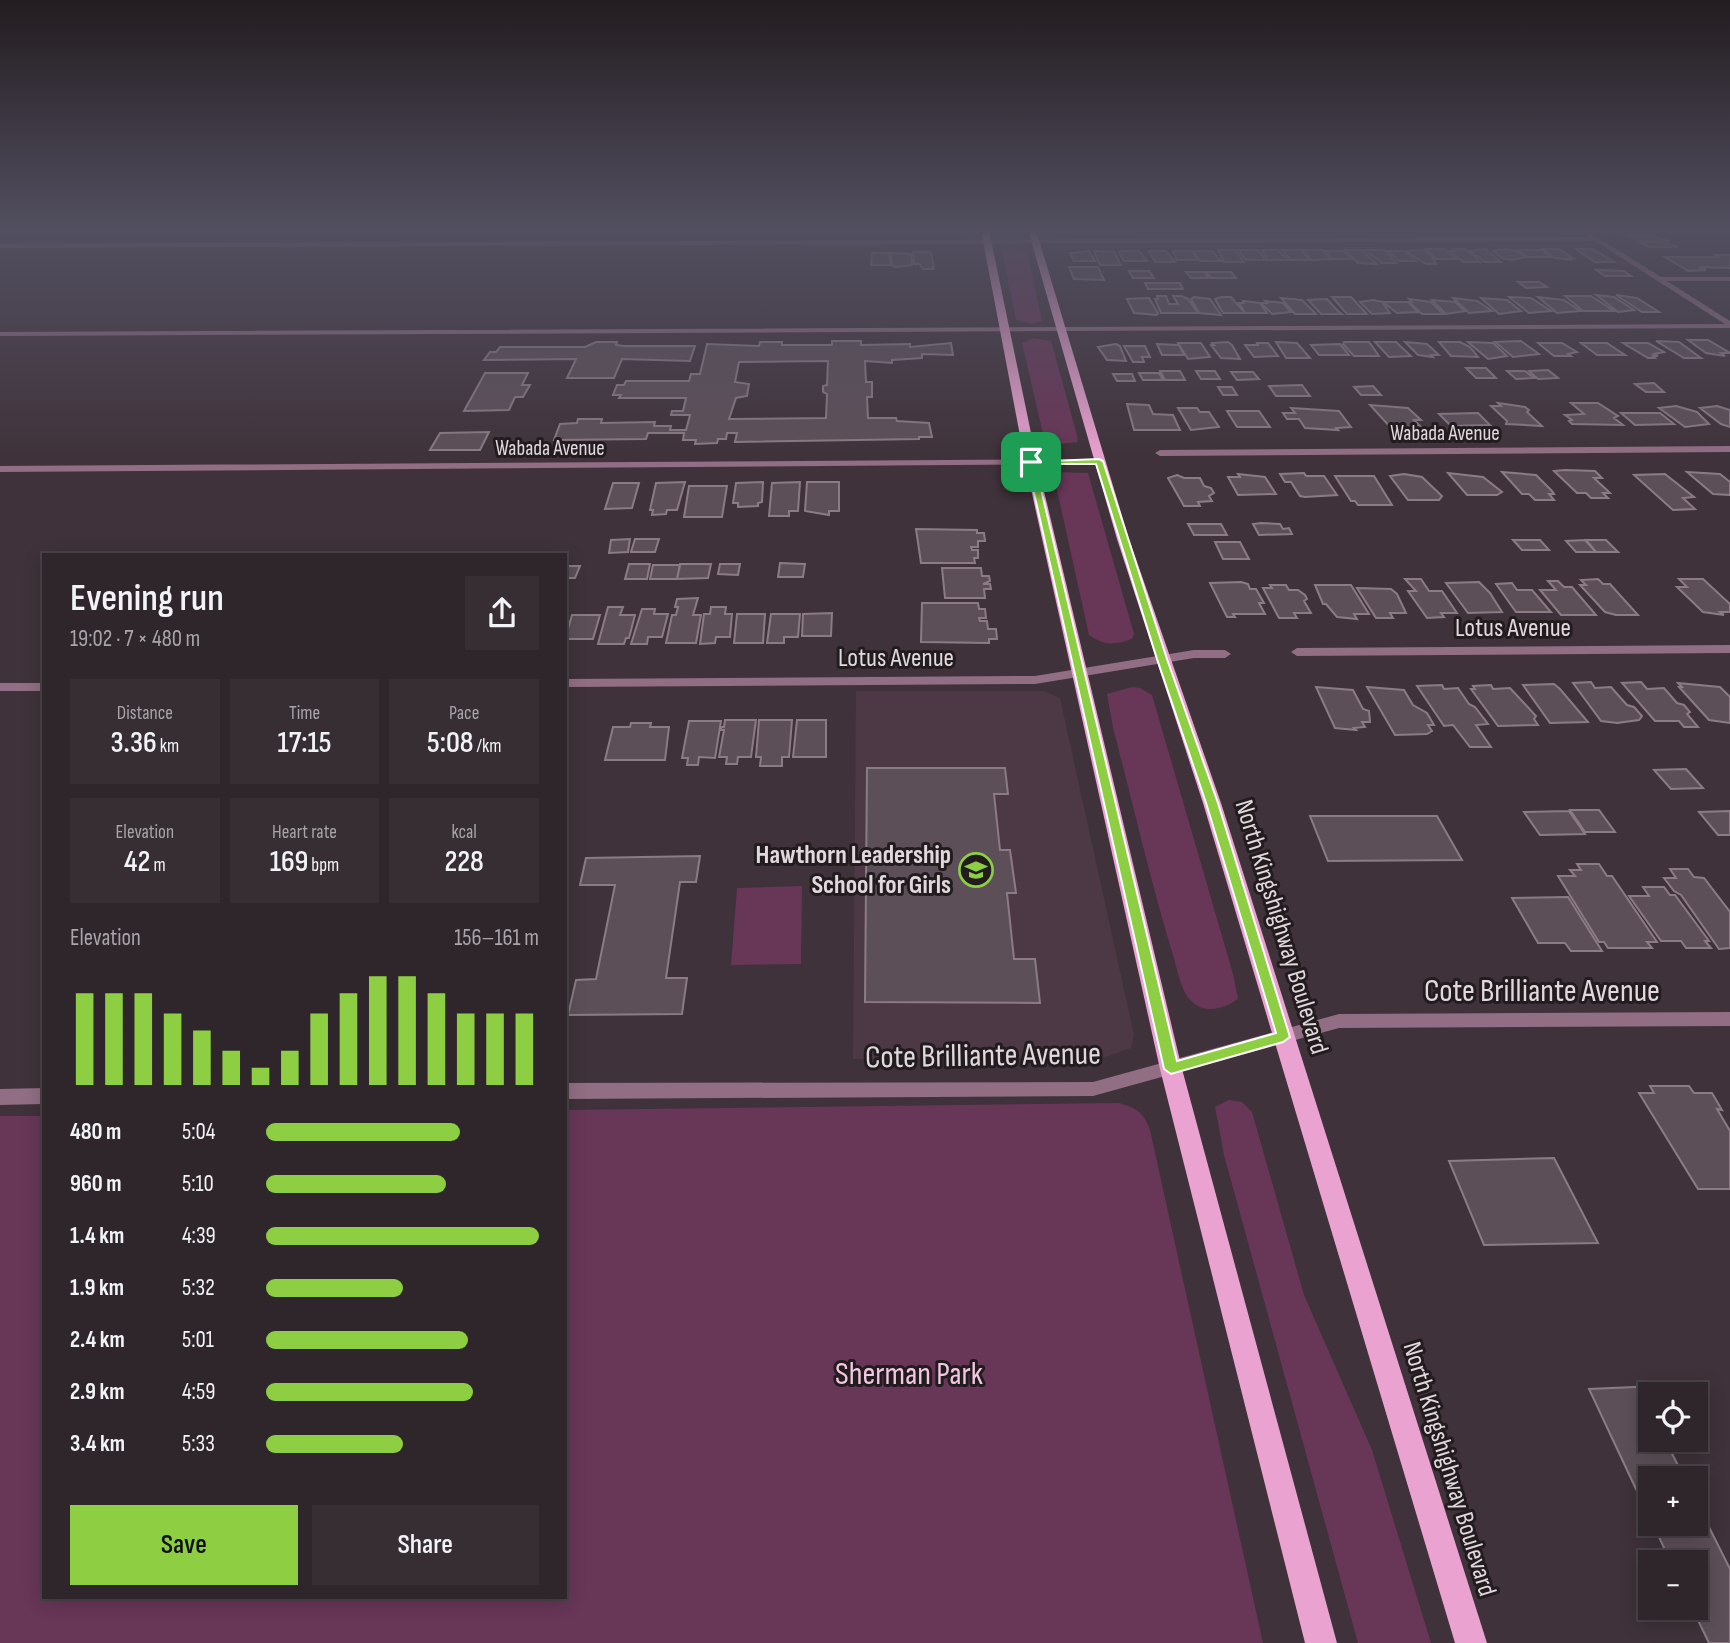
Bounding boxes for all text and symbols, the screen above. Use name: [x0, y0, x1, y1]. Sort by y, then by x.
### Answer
street label: Wabada Avenue: [1390, 421, 1500, 446]
pin: [1001, 432, 1061, 492]
street label: Wabada Avenue: [495, 436, 605, 461]
icon: arrive: [1012, 443, 1050, 481]
text: Evening run: [70, 576, 224, 621]
button: share: [465, 576, 539, 650]
street label: Lotus Avenue: [1455, 613, 1571, 644]
text: 19:02 · 7 × 480 m: [70, 625, 200, 653]
street label: Lotus Avenue: [838, 643, 954, 674]
text: Distance: [117, 702, 173, 725]
text: Time: [289, 702, 320, 725]
text: Pace: [449, 702, 479, 725]
text: 3.36: [110, 725, 157, 761]
text: 17:15: [278, 725, 331, 761]
text: 5:08: [427, 725, 474, 761]
text: km: [157, 735, 179, 758]
text: /km: [474, 735, 501, 758]
street label: North Kingshighway Boulevard: [1228, 796, 1334, 1058]
text: Elevation: [116, 821, 174, 844]
text: Heart rate: [272, 821, 337, 844]
text: kcal: [452, 821, 477, 844]
place label: Hawthorn Leadership School for Girls: [756, 840, 951, 901]
text: 42: [124, 844, 150, 880]
text: 169: [270, 844, 308, 880]
text: 228: [444, 844, 484, 880]
school or university icon: Hawthorn Leadership School for Girls: [957, 851, 995, 889]
text: m: [150, 854, 166, 877]
text: bpm: [308, 854, 339, 877]
text: Elevation: [70, 924, 141, 952]
text: 156–161 m: [454, 924, 539, 952]
street label: Cote Brilliante Avenue: [1424, 972, 1660, 1011]
street label: Cote Brilliante Avenue: [865, 1034, 1101, 1078]
text: 480 m: [70, 1118, 121, 1146]
text: 5:04: [182, 1118, 215, 1146]
text: 960 m: [70, 1170, 122, 1198]
text: 5:10: [182, 1170, 214, 1198]
text: 1.4 km: [70, 1222, 124, 1250]
text: 4:39: [182, 1222, 216, 1250]
text: 1.9 km: [70, 1274, 124, 1302]
text: 5:32: [182, 1274, 215, 1302]
text: 2.4 km: [70, 1326, 125, 1354]
text: 5:01: [182, 1326, 214, 1354]
street label: North Kingshighway Boulevard: [1396, 1338, 1502, 1600]
park label: Sherman Park: [835, 1355, 983, 1394]
text: 2.9 km: [70, 1378, 124, 1406]
text: 4:59: [182, 1378, 215, 1406]
map controls: [1638, 1382, 1708, 1620]
button: locate: [1638, 1382, 1708, 1452]
text: 3.4 km: [70, 1430, 125, 1458]
text: 5:33: [182, 1430, 215, 1458]
button: +: [1638, 1466, 1708, 1536]
button: Save: [70, 1505, 298, 1585]
button: Share: [312, 1505, 539, 1585]
button: −: [1638, 1550, 1708, 1620]

